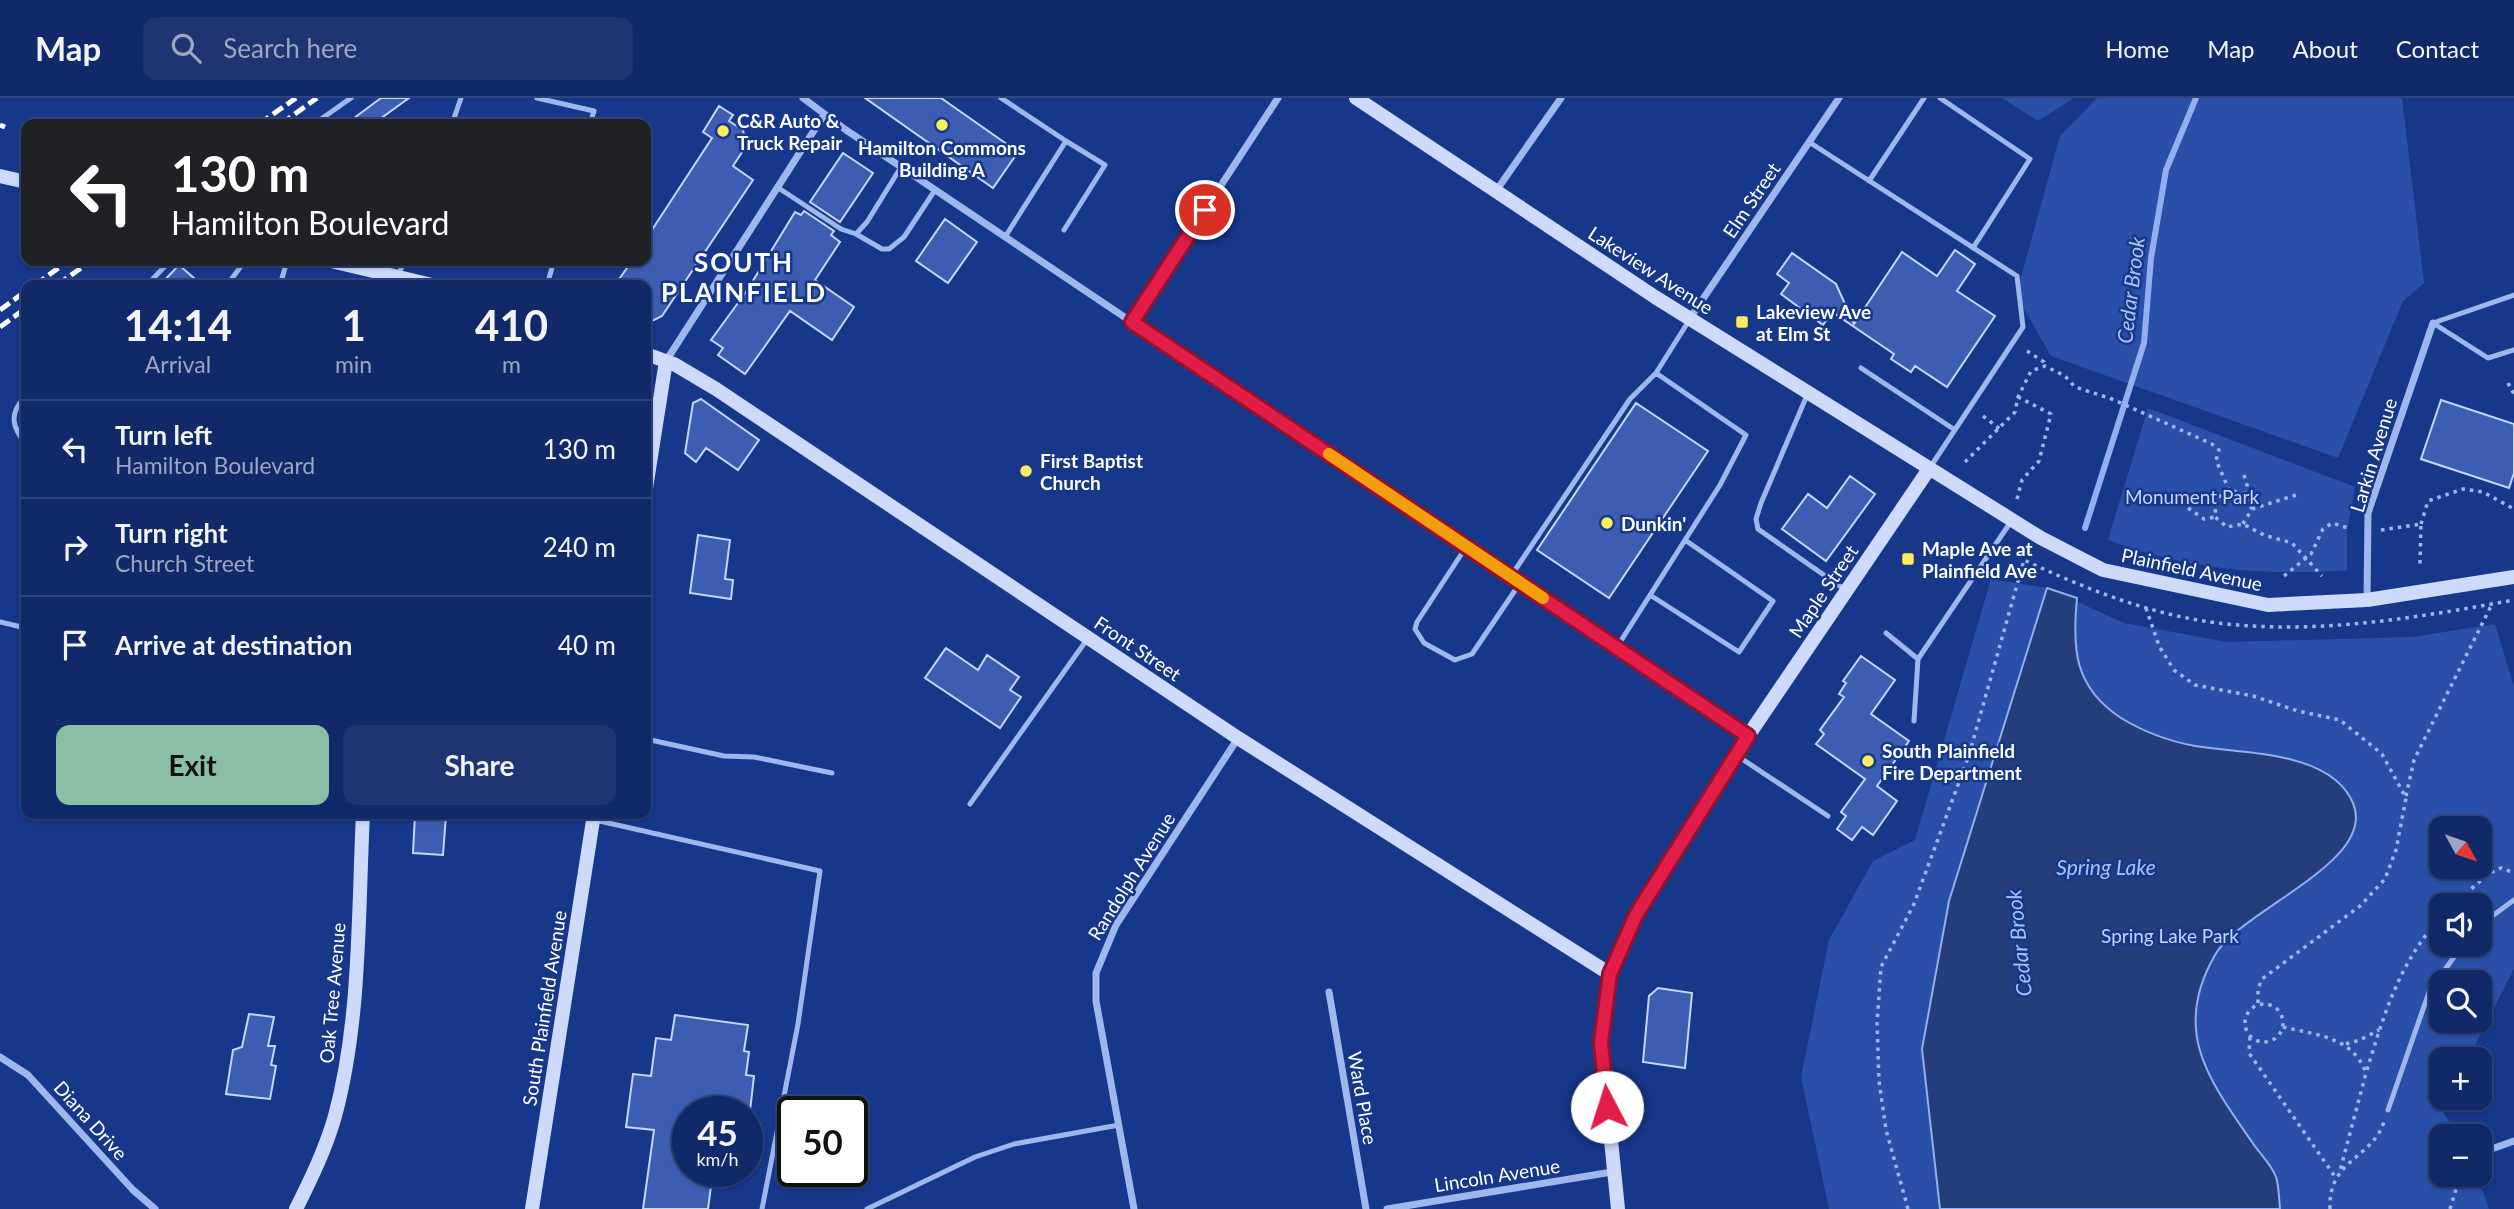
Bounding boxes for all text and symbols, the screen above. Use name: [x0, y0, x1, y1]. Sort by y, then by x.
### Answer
search box: [143, 17, 633, 80]
text: Map: [35, 28, 101, 68]
icon: search: [167, 29, 205, 67]
text: Search here: [223, 32, 357, 64]
text: Home: [2105, 34, 2169, 63]
text: Map: [2207, 34, 2255, 63]
text: About: [2293, 34, 2358, 63]
text: Contact: [2396, 34, 2479, 63]
place label: C&R Auto & Truck Repair: [737, 109, 843, 154]
marker: Hamilton Commons Building A: [934, 117, 950, 133]
marker: C&R Auto & Truck Repair: [715, 123, 731, 139]
place label: Hamilton Commons Building A: [858, 136, 1026, 181]
text: 130 m: [171, 144, 309, 202]
icon: left: [56, 147, 147, 238]
street label: Elm Street: [1717, 158, 1785, 242]
pin: [1175, 180, 1235, 240]
icon: arrive: [1186, 191, 1224, 229]
text: Hamilton Boulevard: [171, 203, 450, 242]
street label: Lakeview Avenue: [1584, 221, 1718, 319]
water label: Cedar Brook: [2111, 234, 2149, 345]
district label: SOUTH PLAINFIELD: [661, 246, 827, 308]
text: 14:14: [124, 300, 232, 350]
text: 1: [341, 300, 366, 350]
text: 410: [475, 300, 548, 350]
place label: Lakeview Ave at Elm St: [1756, 300, 1871, 345]
marker: Lakeview Ave at Elm St: [1734, 314, 1750, 330]
text: Arrival: [145, 350, 211, 378]
text: min: [335, 350, 372, 378]
text: m: [502, 350, 521, 378]
street label: Larkin Avenue: [2345, 395, 2401, 515]
text: Turn left: [115, 419, 212, 451]
icon: left: [56, 430, 94, 468]
text: 130 m: [543, 433, 616, 465]
place label: First Baptist Church: [1040, 449, 1143, 494]
text: Hamilton Boulevard: [115, 451, 315, 479]
marker: First Baptist Church: [1018, 463, 1034, 479]
park label: Monument Park: [2125, 485, 2259, 508]
place label: Dunkin': [1621, 512, 1686, 535]
marker: Dunkin': [1599, 515, 1615, 531]
text: Turn right: [115, 517, 228, 549]
icon: right: [56, 528, 94, 566]
text: 240 m: [543, 531, 616, 563]
place label: Maple Ave at Plainfield Ave: [1922, 537, 2037, 582]
street label: Maple Street: [1784, 540, 1863, 642]
street label: Plainfield Avenue: [2119, 543, 2265, 595]
text: Church Street: [115, 549, 254, 577]
marker: Maple Ave at Plainfield Ave: [1900, 551, 1916, 567]
street label: Front Street: [1090, 611, 1186, 685]
icon: arrive: [56, 626, 94, 664]
text: Arrive at destination: [115, 629, 352, 661]
text: 40 m: [558, 629, 616, 661]
button: Exit: [56, 725, 329, 805]
button: Share: [343, 725, 616, 805]
place label: South Plainfield Fire Department: [1882, 739, 2022, 784]
marker: South Plainfield Fire Department: [1860, 753, 1876, 769]
street label: Randolph Avenue: [1083, 808, 1179, 944]
north arrow: [2429, 816, 2492, 878]
map controls: [2429, 816, 2492, 1187]
water label: Spring Lake: [2056, 854, 2156, 879]
water label: Cedar Brook: [2000, 887, 2036, 998]
button: sound: [2429, 893, 2492, 956]
street label: South Plainfield Avenue: [517, 909, 571, 1107]
street label: Oak Tree Avenue: [314, 922, 350, 1064]
park label: Spring Lake Park: [2101, 924, 2239, 947]
button: search: [2429, 970, 2492, 1033]
button: +: [2429, 1047, 2492, 1110]
street label: Ward Place: [1343, 1050, 1383, 1146]
position arrow: [1570, 1070, 1644, 1144]
street label: Diana Drive: [50, 1076, 132, 1164]
speed limit sign: 50: [777, 1096, 868, 1187]
text: 45: [697, 1111, 738, 1153]
button: −: [2429, 1124, 2492, 1187]
text: km/h: [696, 1148, 739, 1170]
street label: Lincoln Avenue: [1433, 1154, 1561, 1196]

